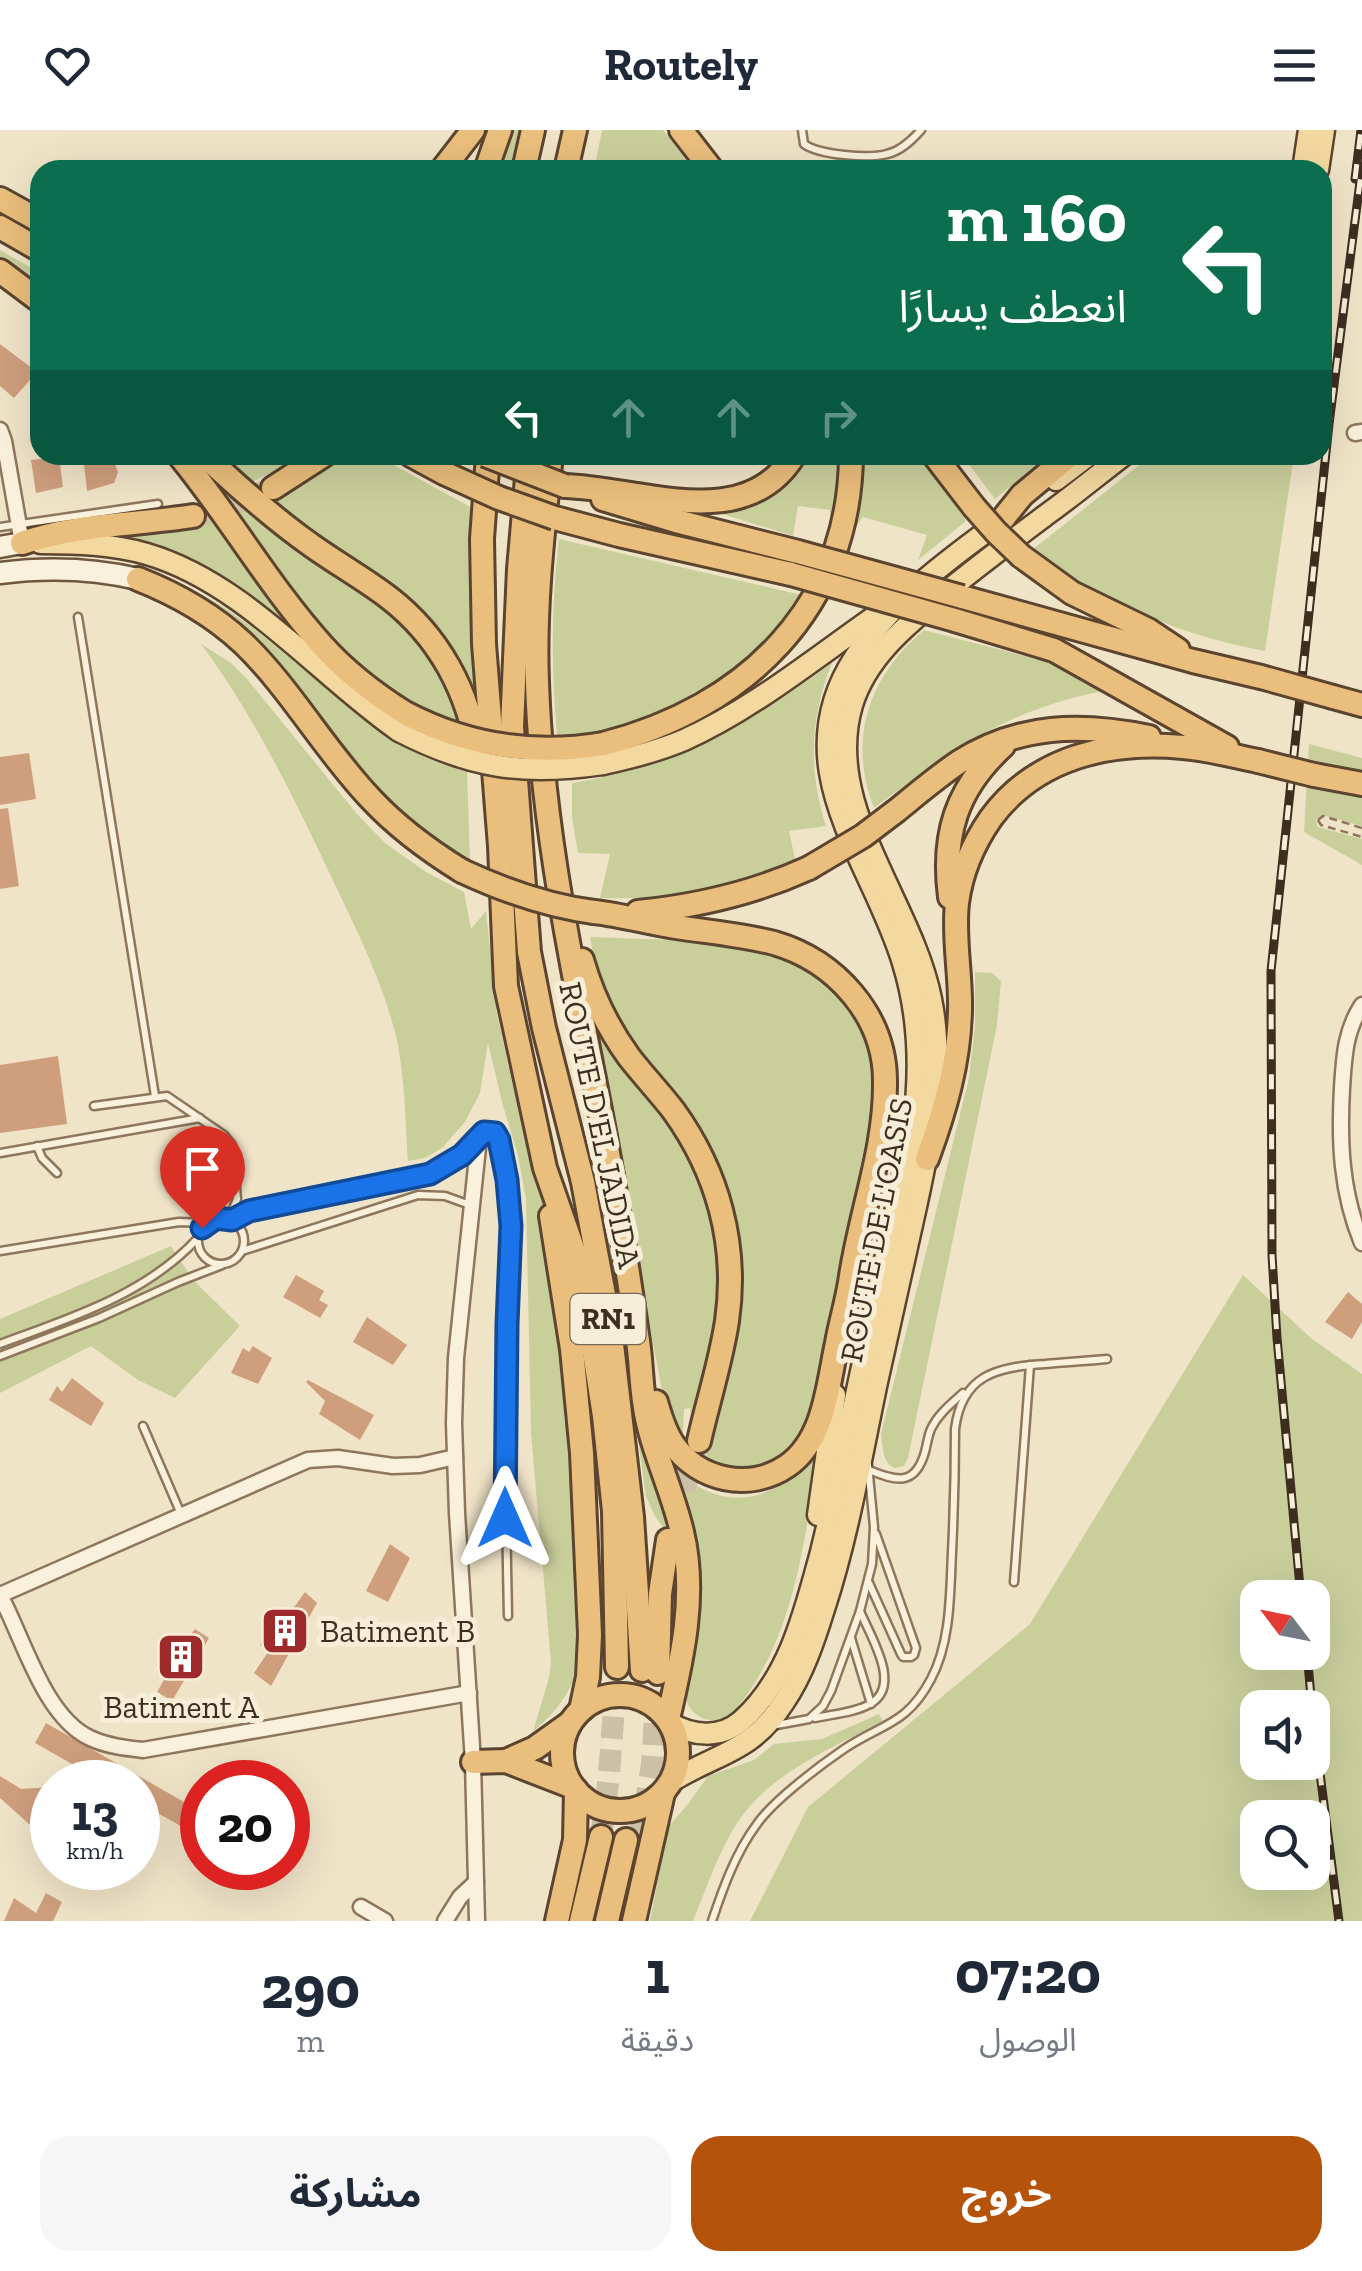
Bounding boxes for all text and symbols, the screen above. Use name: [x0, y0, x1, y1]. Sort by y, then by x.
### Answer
icon: heart: [40, 38, 95, 93]
text: Routely: [604, 38, 758, 92]
icon: menu: [1267, 38, 1322, 93]
text: 160 m: [946, 175, 1127, 259]
icon: left: [1162, 200, 1292, 330]
text: انعطف يسارًا: [898, 280, 1127, 334]
icon: left: [496, 390, 551, 445]
icon: ahead: [601, 390, 656, 445]
icon: ahead: [706, 390, 761, 445]
icon: right: [811, 390, 866, 445]
street label: ROUTE D'EL JADIDA: [551, 979, 649, 1272]
street label: ROUTE DE L'OASIS: [832, 1095, 920, 1365]
pin: [160, 1126, 245, 1229]
icon: arrive: [175, 1141, 230, 1196]
road number: RN1: [570, 1294, 646, 1344]
position arrow: [453, 1466, 557, 1570]
north arrow: [1240, 1580, 1330, 1670]
map controls: [1240, 1580, 1330, 1890]
building icon: Batiment B: [259, 1605, 311, 1657]
place label: Batiment B: [320, 1612, 475, 1650]
building icon: Batiment A: [155, 1631, 207, 1683]
place label: Batiment A: [103, 1688, 259, 1726]
button: sound: [1240, 1690, 1330, 1780]
speed limit sign: 20: [180, 1760, 310, 1890]
text: 13: [72, 1783, 118, 1843]
button: search: [1240, 1800, 1330, 1890]
text: km/h: [66, 1835, 124, 1865]
text: 1: [645, 1936, 670, 2008]
text: 07:20: [955, 1936, 1101, 2008]
text: 290: [261, 1951, 360, 2023]
text: دقيقة: [621, 2021, 694, 2059]
text: الوصول: [979, 2021, 1077, 2059]
text: m: [297, 2022, 324, 2060]
button: مشاركة: [40, 2136, 671, 2251]
button: خروج: [691, 2136, 1322, 2251]

